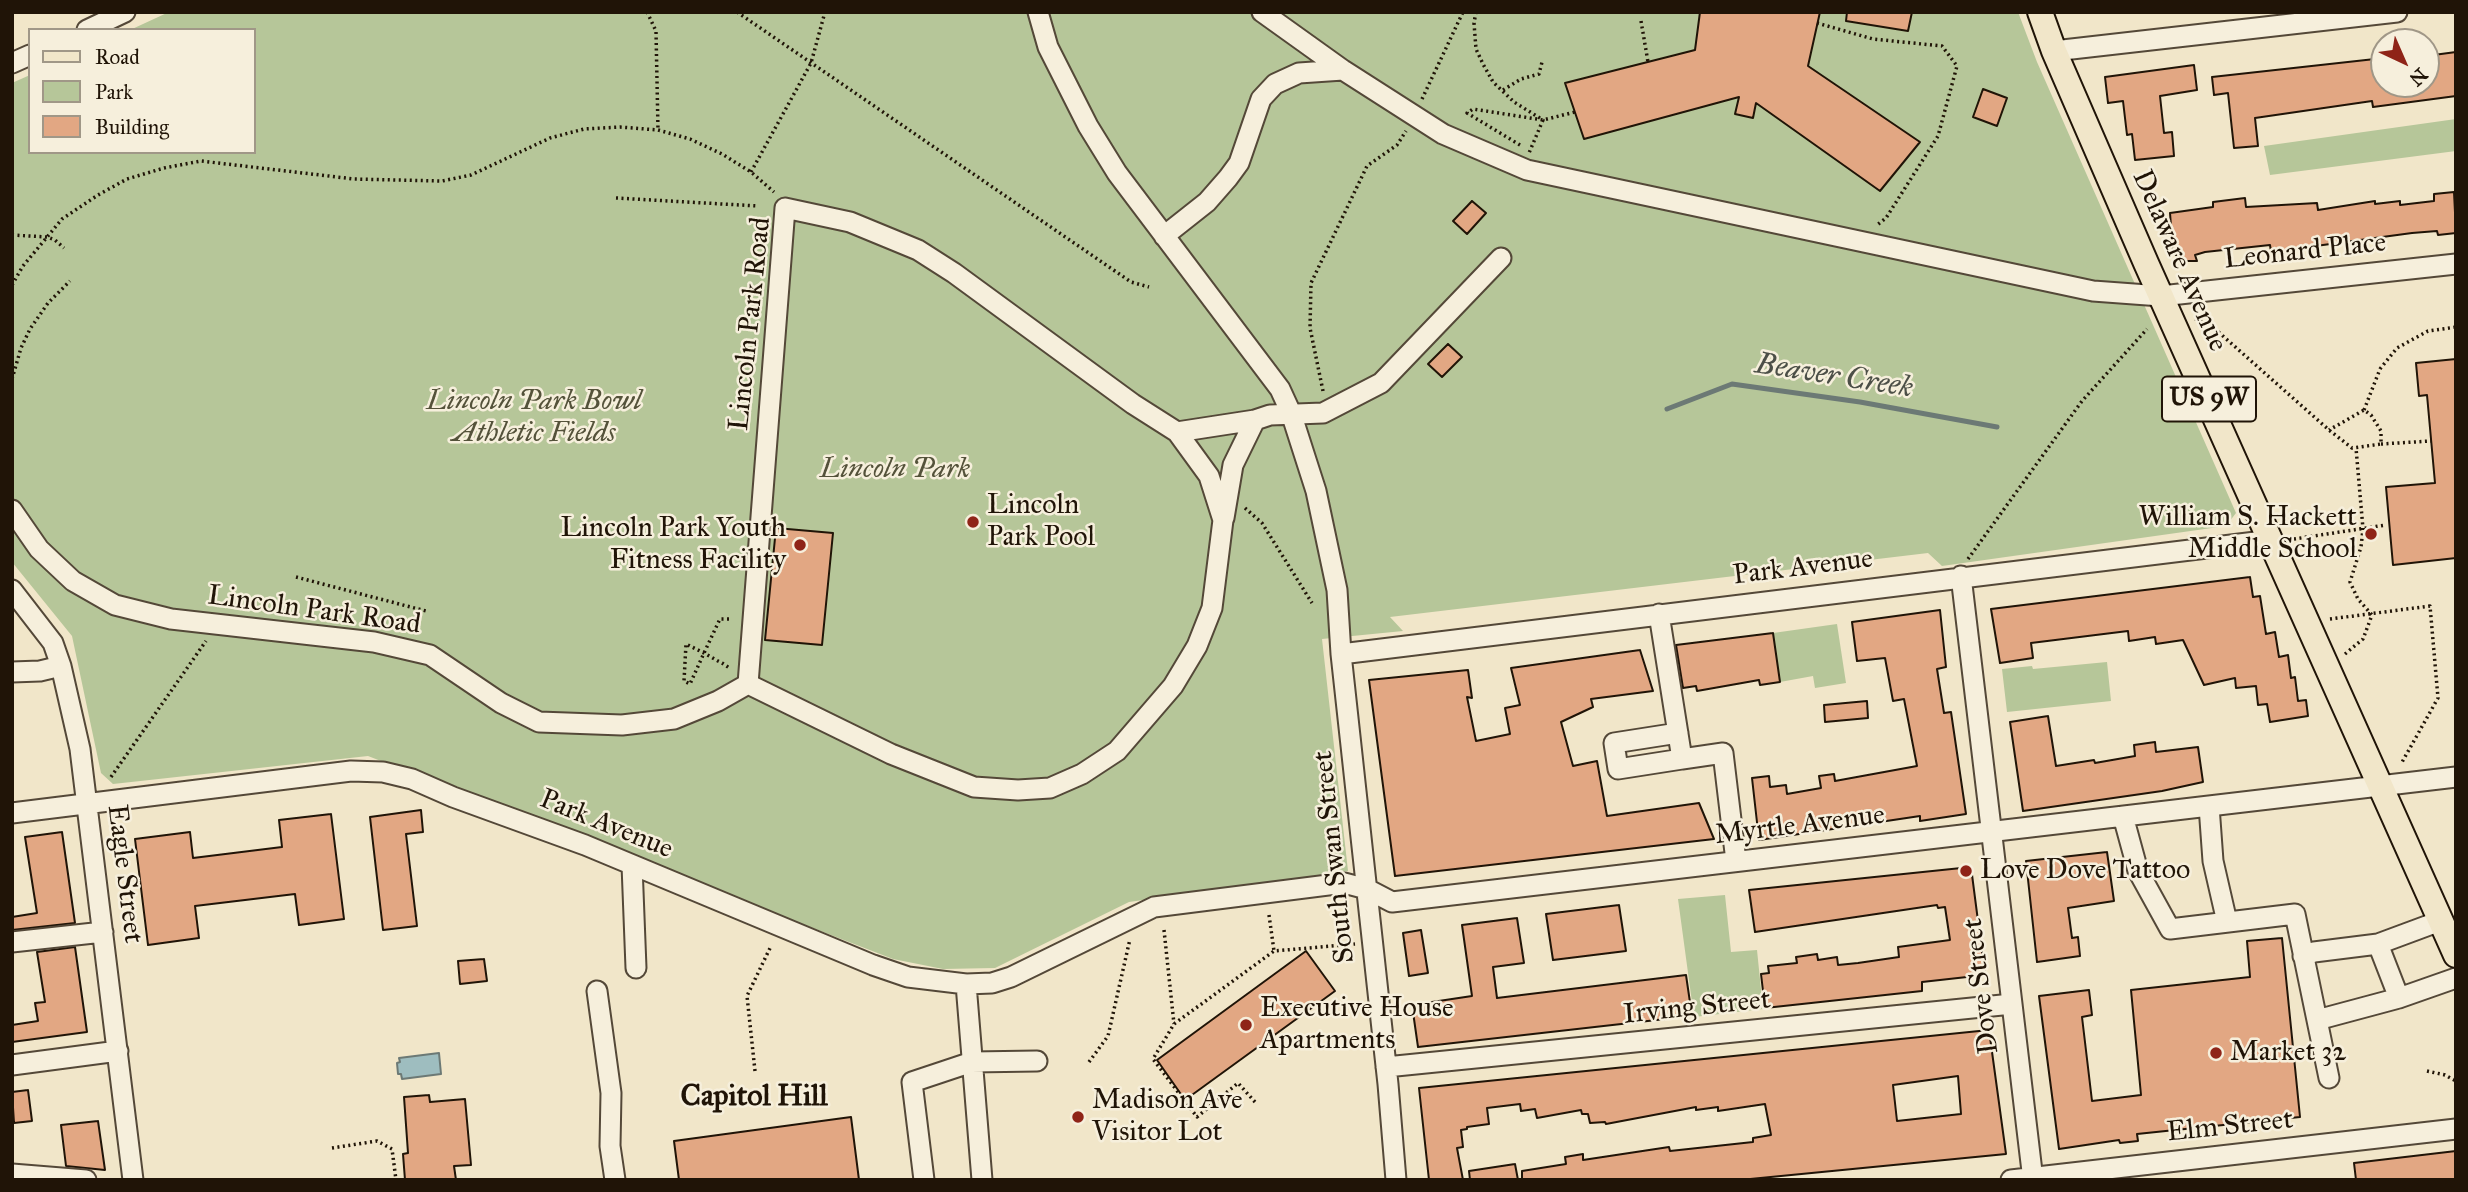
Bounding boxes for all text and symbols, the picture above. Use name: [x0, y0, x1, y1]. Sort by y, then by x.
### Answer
legend: [28, 28, 256, 154]
north arrow: [2370, 28, 2440, 98]
text: Road: [95, 44, 140, 70]
text: N: [2405, 63, 2432, 91]
text: Park: [95, 79, 133, 105]
text: Building: [95, 114, 169, 140]
street label: Delaware Avenue: [2124, 165, 2234, 357]
street label: Lincoln Park Road: [723, 216, 779, 432]
street label: Leonard Place: [2222, 227, 2388, 277]
water label: Beaver Creek: [1753, 347, 1915, 407]
road number: US 9W: [2162, 376, 2256, 422]
park label: Lincoln Park Bowl Athletic Fields: [427, 385, 641, 451]
park label: Lincoln Park: [820, 453, 970, 487]
place label: Lincoln Park Pool: [987, 489, 1095, 555]
place label: William S. Hackett Middle School: [2139, 501, 2357, 567]
place label: Lincoln Park Youth Fitness Facility: [560, 512, 786, 578]
marker: Lincoln Park Pool: [965, 514, 981, 530]
marker: William S. Hackett Middle School: [2363, 526, 2379, 542]
marker: Lincoln Park Youth Fitness Facility: [792, 537, 808, 553]
street label: Park Avenue: [1731, 543, 1875, 593]
street label: Lincoln Park Road: [205, 579, 423, 643]
street label: South Swan Street: [1307, 749, 1363, 965]
street label: Park Avenue: [534, 783, 678, 867]
street label: Myrtle Avenue: [1713, 799, 1887, 853]
street label: Eagle Street: [99, 803, 149, 945]
place label: Love Dove Tattoo: [1980, 854, 2190, 888]
marker: Love Dove Tattoo: [1958, 863, 1974, 879]
street label: Dove Street: [1957, 916, 2007, 1056]
street label: Irving Street: [1622, 984, 1772, 1032]
place label: Executive House Apartments: [1260, 992, 1454, 1058]
marker: Executive House Apartments: [1238, 1017, 1254, 1033]
place label: Market 32: [2230, 1036, 2346, 1070]
marker: Market 32: [2208, 1045, 2224, 1061]
district label: Capitol Hill: [680, 1080, 828, 1116]
place label: Madison Ave Visitor Lot: [1092, 1084, 1243, 1150]
street label: Elm Street: [2165, 1104, 2295, 1150]
marker: Madison Ave Visitor Lot: [1070, 1109, 1086, 1125]

